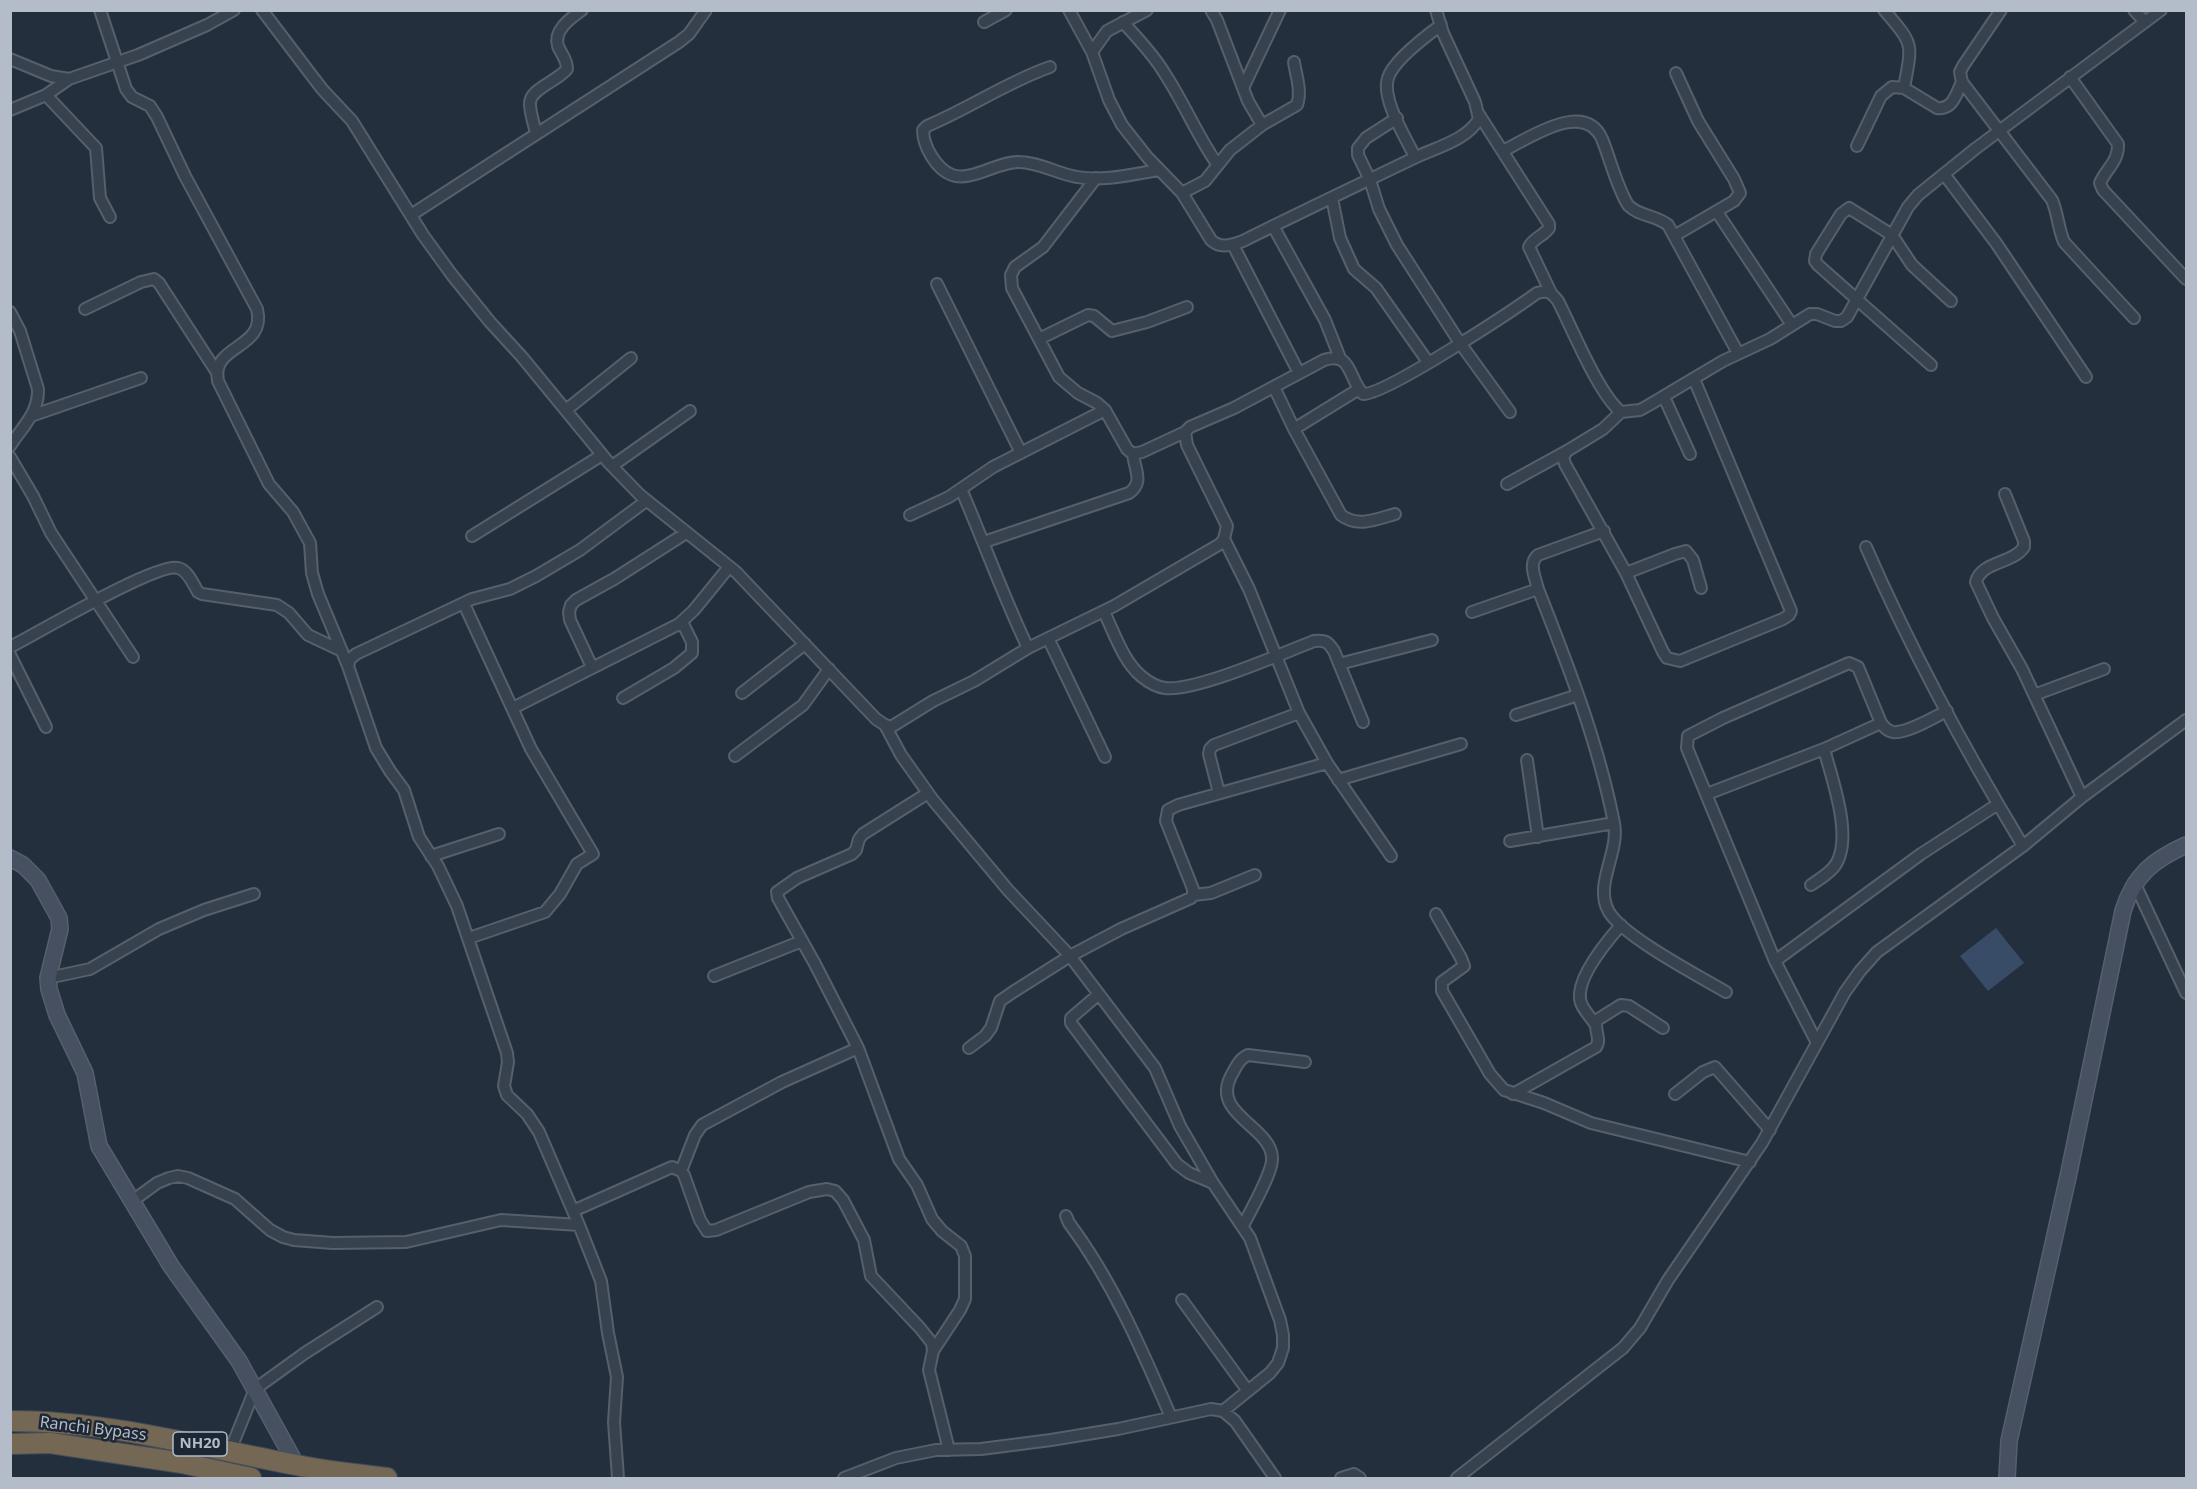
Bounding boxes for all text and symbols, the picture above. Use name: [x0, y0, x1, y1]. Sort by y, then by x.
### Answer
street label: Ranchi Bypass: [39, 1413, 147, 1445]
road number: NH20: [173, 1432, 227, 1456]

